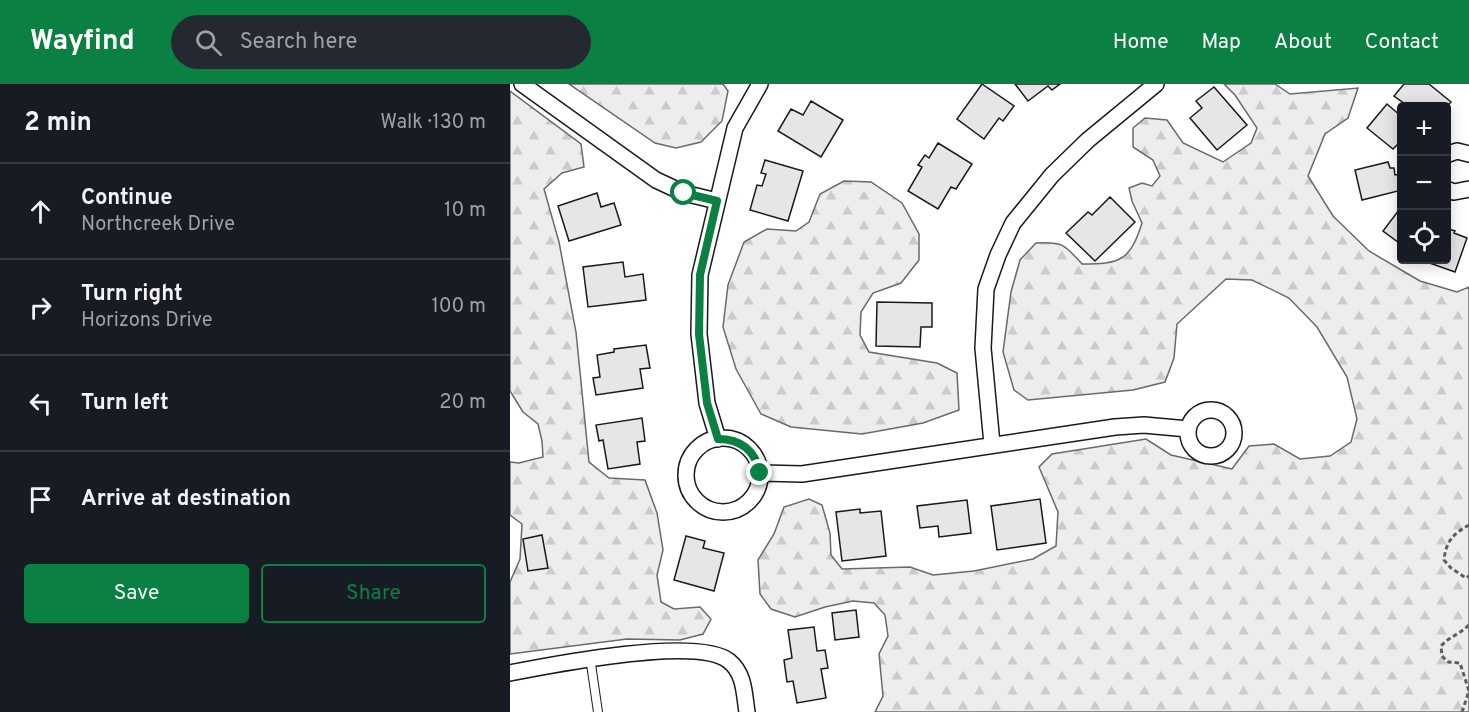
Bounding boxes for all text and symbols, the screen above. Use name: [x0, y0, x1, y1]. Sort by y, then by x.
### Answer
search box: [171, 15, 591, 69]
text: Wayfind: [30, 24, 135, 60]
icon: search: [192, 26, 225, 59]
text: Search here: [240, 29, 357, 56]
text: Home: [1113, 29, 1169, 56]
text: Map: [1202, 29, 1241, 56]
text: About: [1274, 29, 1332, 56]
text: Contact: [1365, 29, 1439, 56]
map controls: [1397, 102, 1451, 264]
button: +: [1397, 102, 1451, 156]
text: 2 min: [24, 107, 92, 140]
text: Walk · 130 m: [380, 110, 486, 136]
button: −: [1397, 156, 1451, 210]
route start: [670, 179, 696, 205]
text: Continue: [81, 185, 172, 212]
icon: ahead: [24, 195, 57, 228]
text: 10 m: [444, 198, 486, 224]
button: locate: [1397, 210, 1451, 264]
text: Northcreek Drive: [81, 212, 235, 238]
text: Turn right: [81, 281, 183, 308]
icon: right: [24, 291, 57, 324]
text: 100 m: [431, 294, 486, 320]
text: Horizons Drive: [81, 308, 213, 334]
icon: left: [24, 387, 57, 420]
text: Turn left: [81, 390, 169, 417]
text: 20 m: [439, 390, 486, 416]
route end: [746, 459, 772, 485]
icon: arrive: [24, 483, 57, 516]
text: Arrive at destination: [81, 486, 291, 513]
button: Save: [24, 564, 249, 623]
button: Share: [261, 564, 486, 623]

